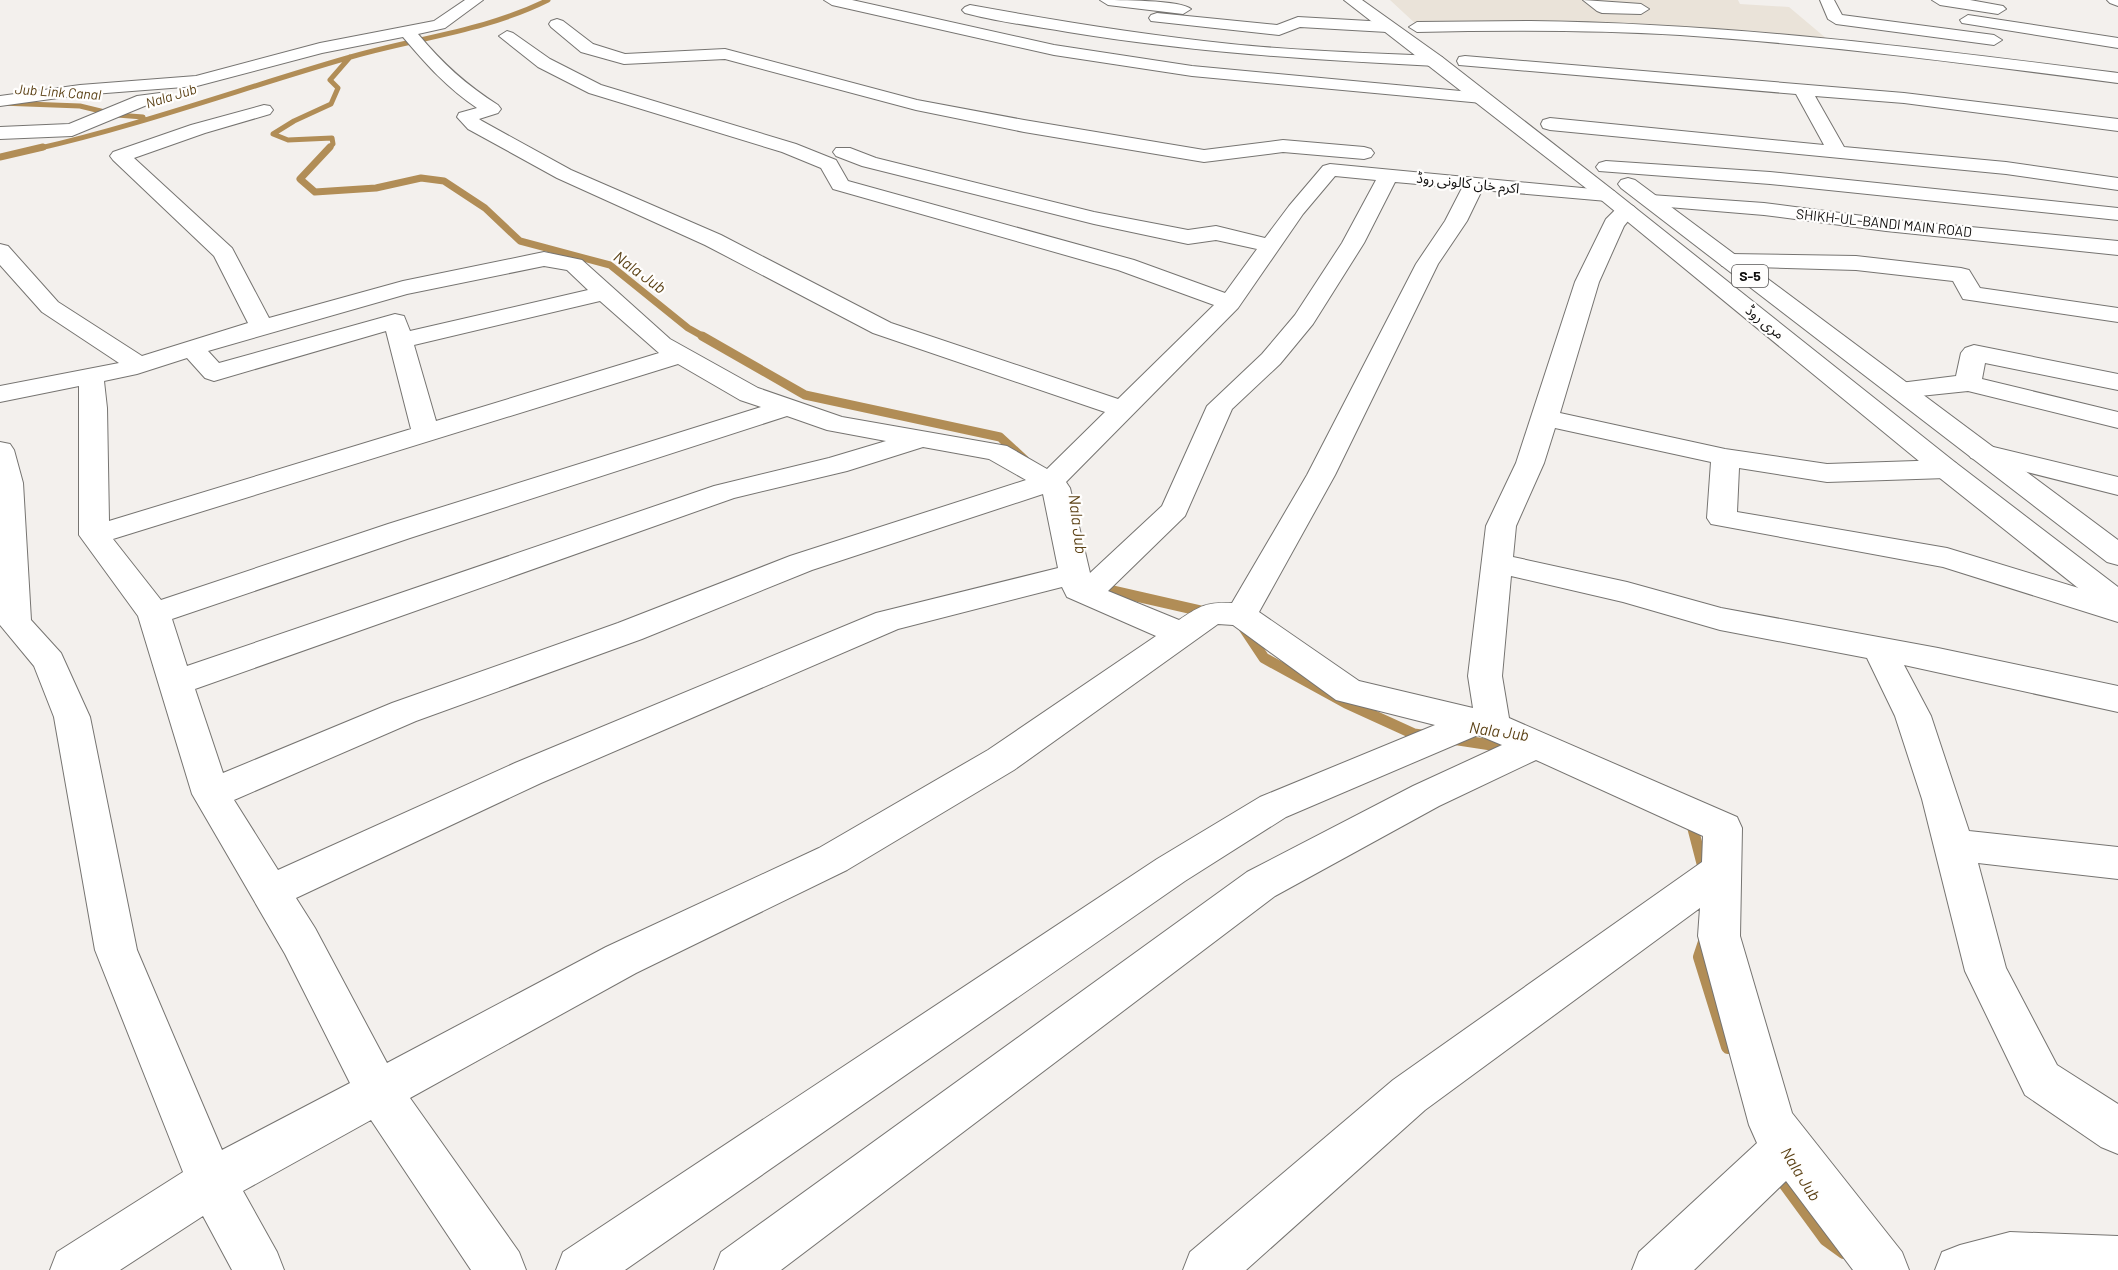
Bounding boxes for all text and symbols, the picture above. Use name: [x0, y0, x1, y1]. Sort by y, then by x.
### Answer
water label: Jub Link Canal: [14, 80, 102, 103]
water label: Nala Jub: [143, 80, 198, 111]
street label: اکرم خان کالونی روڈ: [1415, 169, 1520, 199]
street label: SHIKH-UL-BANDI MAIN ROAD: [1795, 205, 1973, 240]
water label: Nala Jub: [611, 246, 670, 297]
road number: S-5: [1732, 265, 1768, 287]
street label: مری روڈ: [1742, 301, 1788, 343]
water label: Nala Jub: [1065, 493, 1092, 555]
water label: Nala Jub: [1468, 717, 1530, 744]
water label: Nala Jub: [1778, 1143, 1825, 1204]

